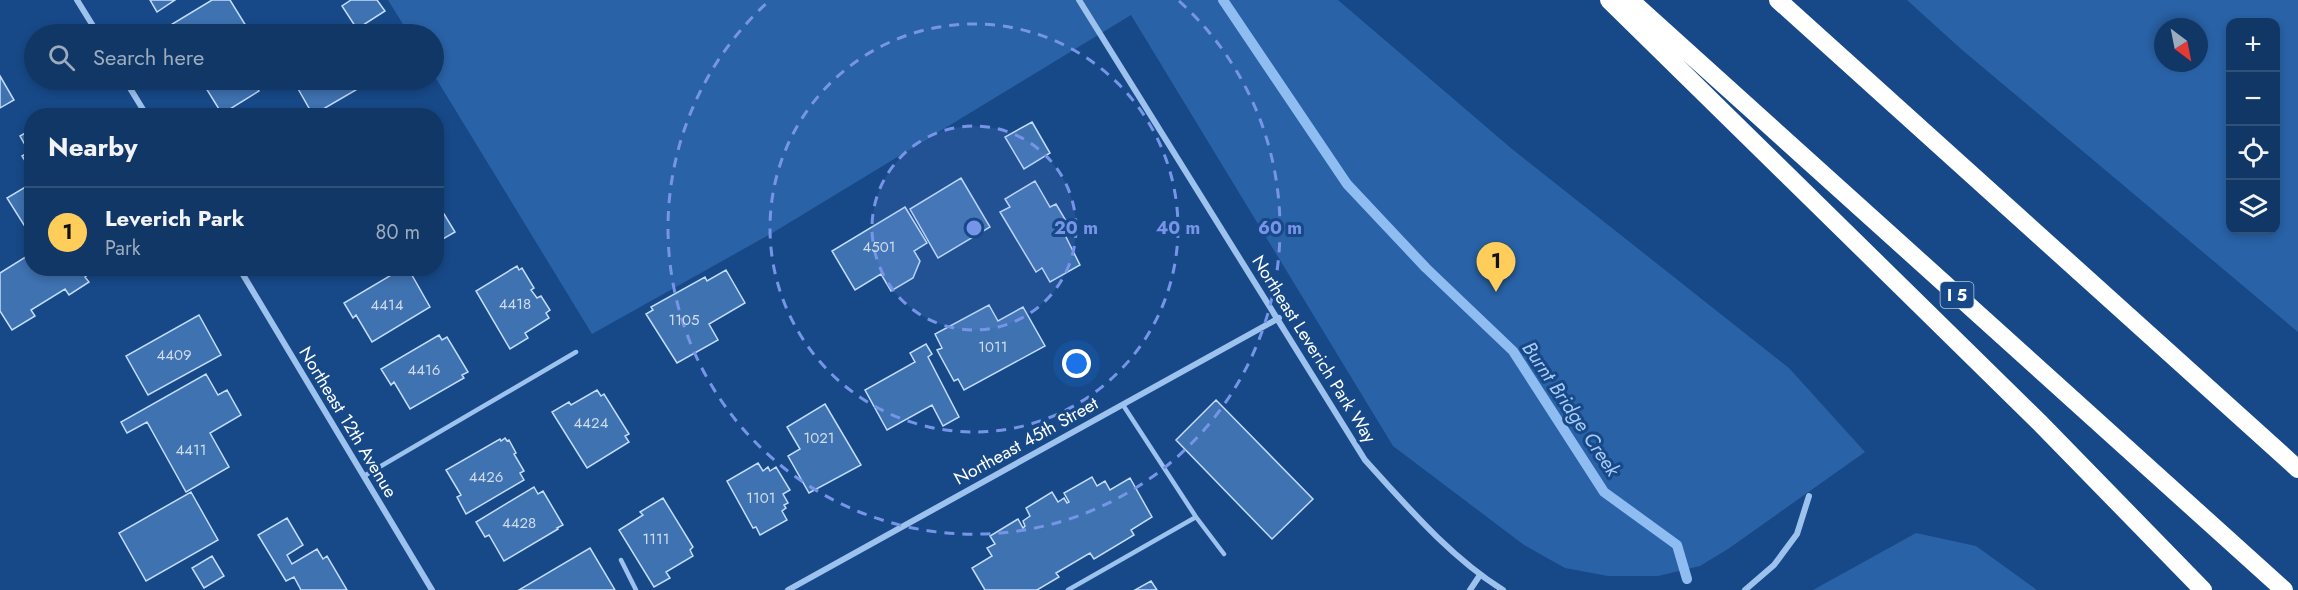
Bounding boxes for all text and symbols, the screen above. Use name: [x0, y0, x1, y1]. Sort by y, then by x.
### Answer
north arrow: [2154, 18, 2208, 72]
map controls: [2226, 18, 2280, 234]
button: +: [2226, 18, 2280, 72]
search box: [24, 24, 444, 90]
icon: search: [45, 41, 78, 74]
text: Search here: [93, 41, 204, 73]
button: −: [2226, 72, 2280, 126]
button: locate: [2226, 126, 2280, 180]
text: Nearby: [48, 128, 137, 166]
button: layers: [2226, 180, 2280, 234]
text: Leverich Park: [105, 202, 245, 234]
text: 20 m: [1054, 215, 1098, 241]
text: 40 m: [1156, 215, 1200, 241]
text: 60 m: [1258, 215, 1302, 241]
text: 1: [62, 218, 73, 247]
text: 80 m: [375, 218, 420, 247]
centre of rings: [964, 218, 984, 238]
text: Park: [105, 234, 141, 263]
house number: 4501: [863, 236, 895, 258]
pin: 1: [1476, 242, 1516, 292]
street label: Northeast Leverich Park Way: [1245, 250, 1383, 448]
road number: I 5: [1940, 282, 1974, 308]
house number: 4418: [499, 293, 531, 315]
house number: 4414: [371, 294, 404, 316]
house number: 1105: [669, 309, 699, 331]
house number: 1011: [978, 336, 1008, 358]
water label: Burnt Bridge Creek: [1515, 336, 1628, 484]
street label: Northeast 12th Avenue: [293, 341, 403, 503]
house number: 4409: [156, 344, 192, 366]
your location: [1062, 349, 1091, 378]
house number: 4416: [408, 359, 440, 381]
street label: Northeast 45th Street: [949, 390, 1103, 491]
house number: 4424: [574, 412, 609, 434]
house number: 1021: [803, 427, 835, 449]
house number: 4411: [176, 439, 207, 461]
house number: 4426: [469, 466, 503, 488]
house number: 1101: [746, 487, 776, 509]
house number: 4428: [502, 512, 536, 534]
house number: 1111: [642, 528, 670, 550]

